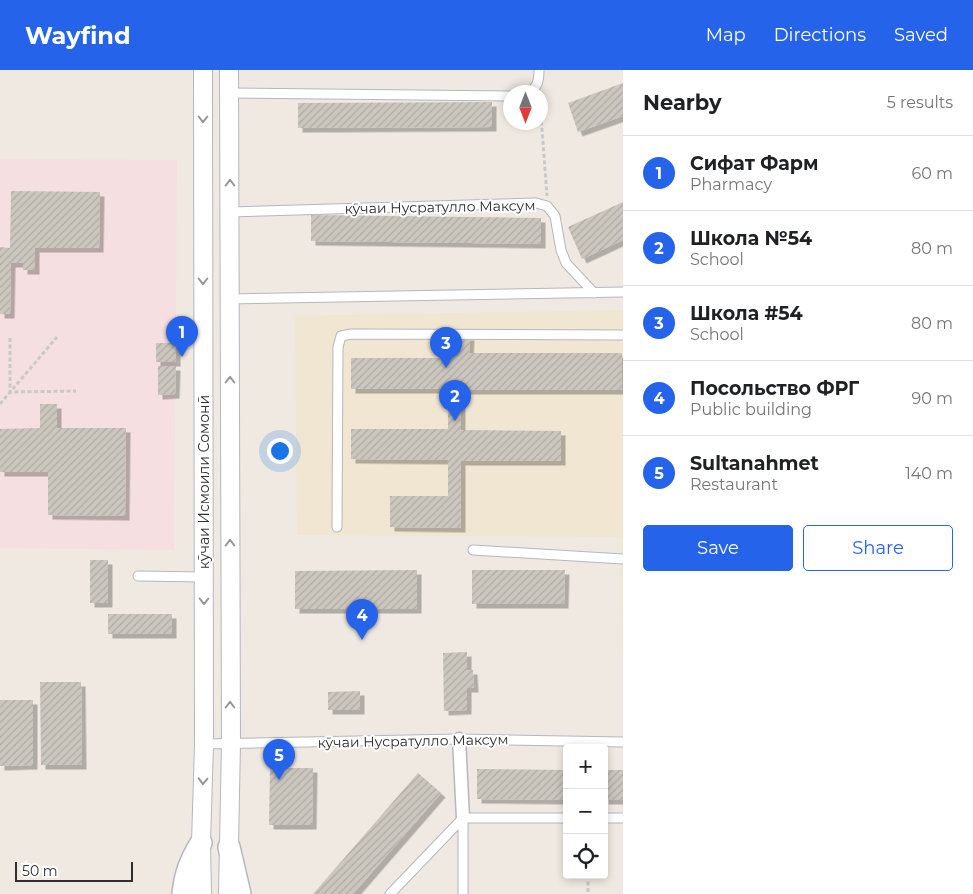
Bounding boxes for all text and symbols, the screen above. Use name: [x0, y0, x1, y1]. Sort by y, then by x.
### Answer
text: Wayfind: [25, 21, 131, 50]
text: Map: [706, 24, 746, 46]
text: Directions: [774, 24, 866, 46]
text: Saved: [894, 24, 948, 46]
north arrow: [503, 85, 548, 130]
text: Nearby: [643, 90, 722, 115]
text: 5 results: [887, 93, 953, 112]
one-way arrow: [198, 115, 208, 123]
text: Сифат Фарм: [690, 152, 818, 175]
text: 1: [656, 164, 662, 183]
text: 60 m: [911, 164, 953, 183]
text: Pharmacy: [690, 175, 772, 194]
one-way arrow: [225, 179, 235, 186]
street label: кӯчаи Нусратулло Максум: [344, 196, 536, 218]
text: Школа №54: [690, 227, 812, 250]
text: 2: [654, 239, 664, 258]
text: 80 m: [911, 239, 953, 258]
text: School: [690, 250, 744, 269]
one-way arrow: [198, 278, 208, 285]
text: Школа #54: [690, 302, 803, 325]
text: 3: [654, 314, 664, 333]
text: 80 m: [911, 314, 953, 333]
pin: 1: [166, 316, 198, 357]
text: School: [690, 325, 744, 344]
pin: 3: [430, 327, 462, 368]
one-way arrow: [225, 376, 235, 384]
text: Посольство ФРГ: [690, 377, 859, 400]
pin: 2: [439, 380, 471, 421]
text: 4: [653, 389, 665, 408]
text: 90 m: [911, 389, 953, 408]
street label: кӯчаи Исмоили Сомонӣ: [195, 395, 213, 569]
text: Public building: [690, 400, 812, 419]
your location: [267, 438, 293, 464]
text: Sultanahmet: [690, 452, 819, 475]
text: 5: [654, 464, 664, 483]
text: 140 m: [905, 464, 953, 483]
text: Restaurant: [690, 475, 778, 494]
button: Save: [643, 525, 793, 571]
button: Share: [803, 525, 953, 571]
one-way arrow: [225, 539, 235, 546]
one-way arrow: [199, 598, 209, 605]
pin: 4: [346, 599, 378, 640]
one-way arrow: [225, 701, 236, 709]
street label: кӯчаи Нусратулло Максум: [317, 730, 509, 752]
pin: 5: [263, 739, 295, 780]
map controls: [563, 744, 608, 879]
button: +: [563, 744, 608, 789]
one-way arrow: [197, 777, 208, 785]
button: −: [563, 789, 608, 834]
button: locate: [563, 834, 608, 879]
scale bar: [15, 859, 132, 882]
text: 50 m: [22, 862, 58, 880]

